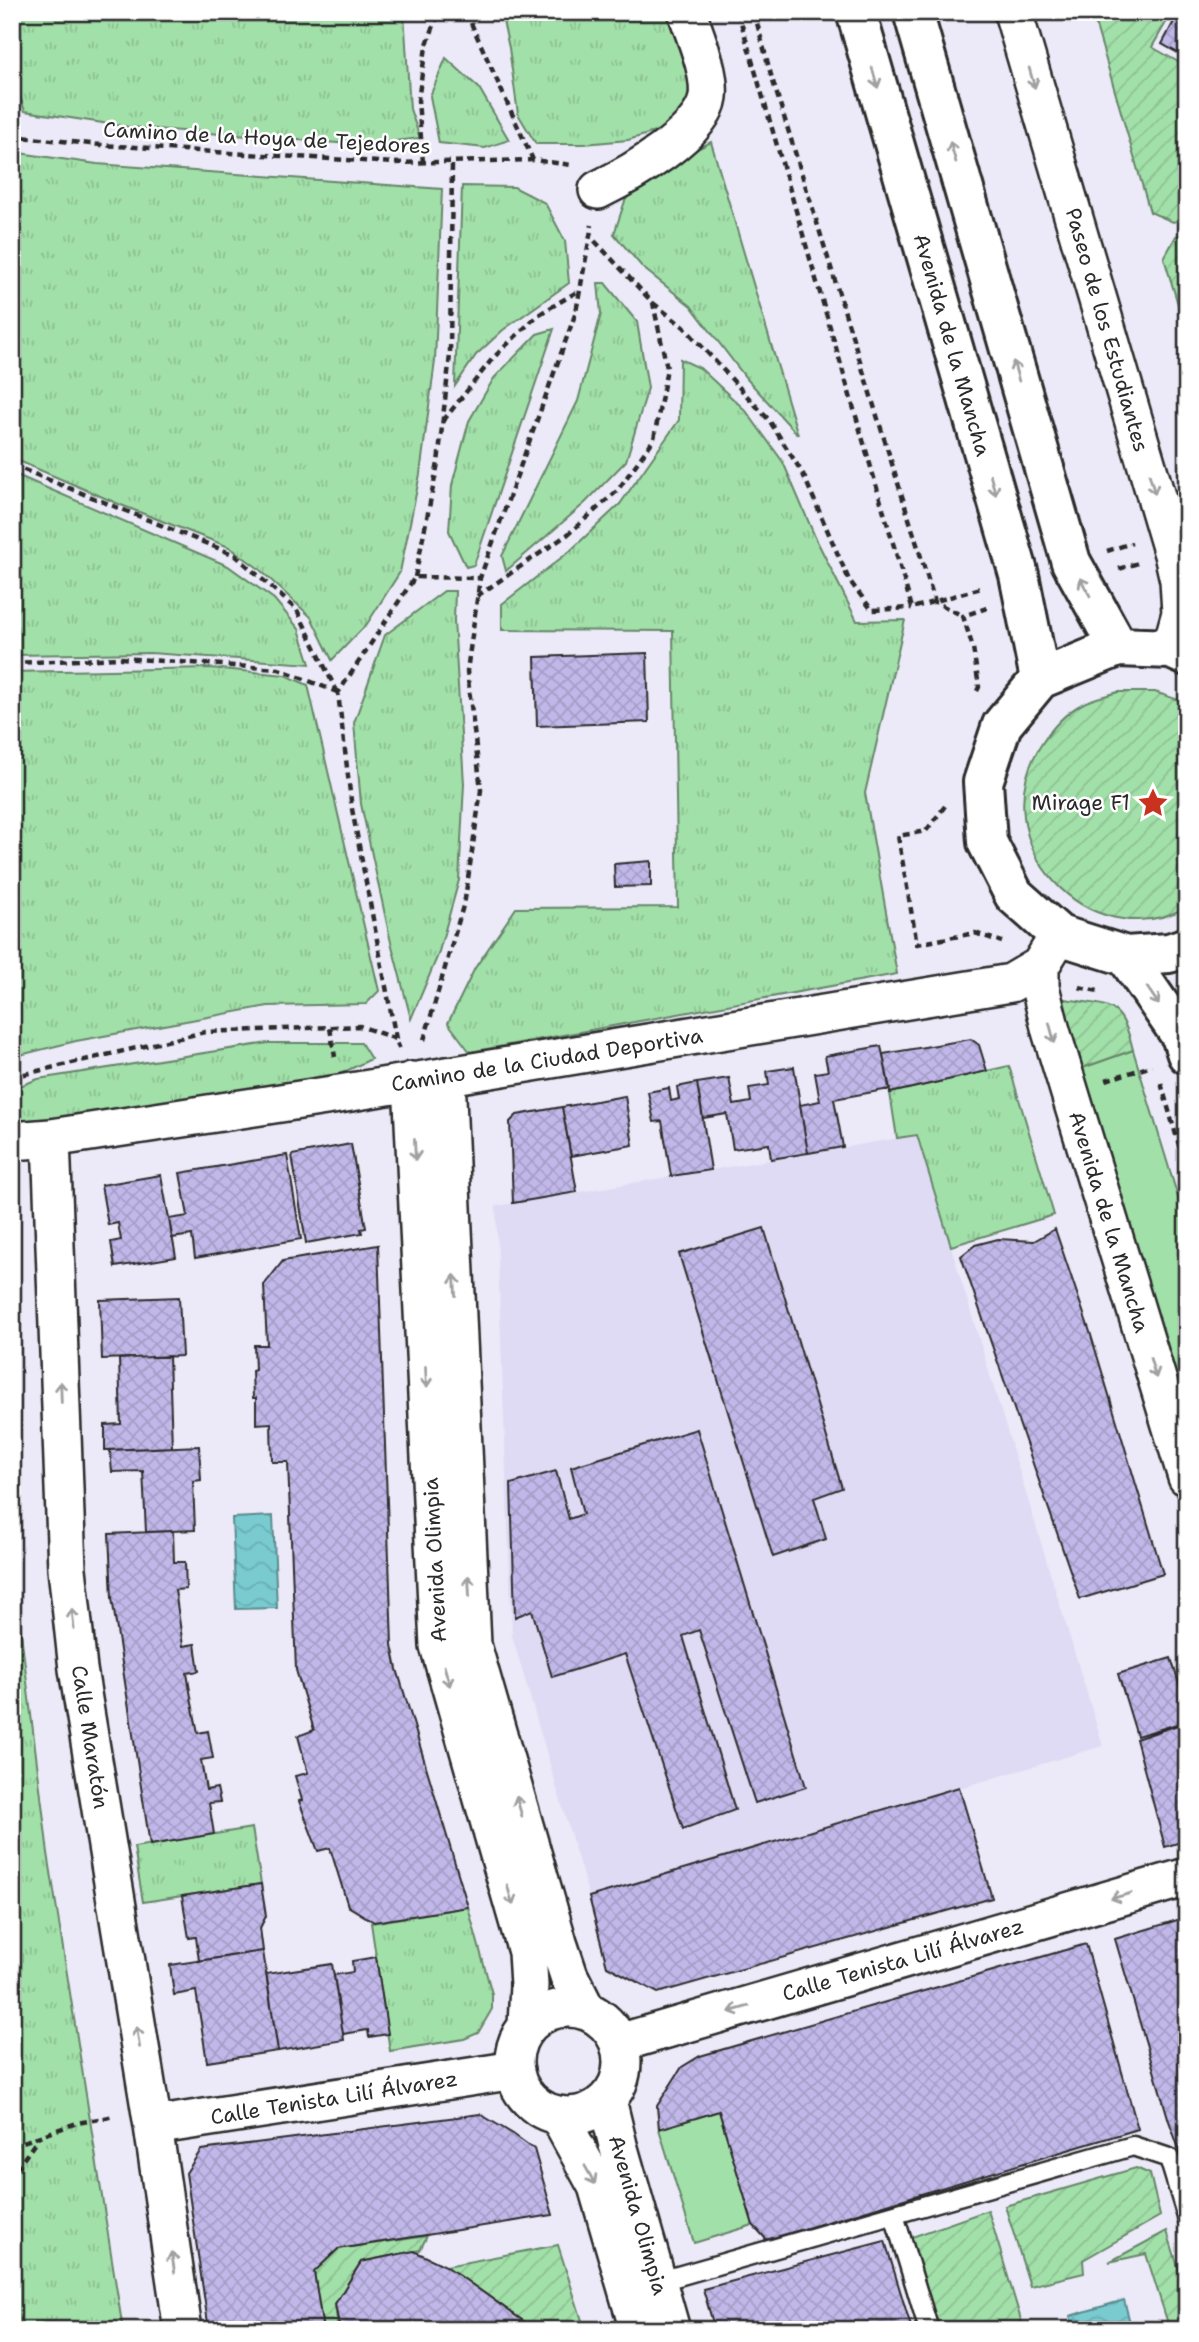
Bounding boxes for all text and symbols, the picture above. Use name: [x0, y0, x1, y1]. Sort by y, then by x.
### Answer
one-way arrow: [1027, 66, 1040, 88]
one-way arrow: [870, 67, 883, 89]
street label: Camino de la Hoya de Tejedores: [102, 115, 432, 161]
one-way arrow: [946, 141, 959, 163]
street label: Paseo de los Estudiantes: [1059, 205, 1155, 455]
street label: Avenida de la Mancha: [907, 231, 997, 459]
one-way arrow: [1009, 360, 1022, 382]
one-way arrow: [987, 473, 1000, 495]
one-way arrow: [1147, 473, 1160, 495]
one-way arrow: [1078, 577, 1091, 598]
place icon: Mirage F1: [1136, 786, 1170, 820]
place label: Mirage F1: [1032, 789, 1130, 817]
one-way arrow: [1146, 986, 1160, 1005]
street label: Camino de la Ciudad Deportiva: [389, 1022, 705, 1098]
one-way arrow: [1046, 1022, 1059, 1044]
street label: Avenida de la Mancha: [1062, 1108, 1156, 1336]
one-way arrow: [409, 1138, 422, 1161]
one-way arrow: [448, 1274, 461, 1297]
one-way arrow: [1148, 1357, 1161, 1379]
one-way arrow: [419, 1365, 432, 1388]
one-way arrow: [54, 1381, 67, 1404]
street label: Avenida Olimpia: [417, 1477, 453, 1643]
one-way arrow: [463, 1574, 476, 1597]
one-way arrow: [66, 1608, 79, 1631]
street label: Calle Maratón: [65, 1663, 115, 1811]
one-way arrow: [442, 1665, 455, 1687]
one-way arrow: [511, 1796, 524, 1818]
one-way arrow: [505, 1884, 518, 1906]
one-way arrow: [1111, 1891, 1133, 1904]
street label: Calle Tenista Lilí Álvarez: [779, 1911, 1027, 2008]
one-way arrow: [728, 2003, 750, 2016]
one-way arrow: [131, 2027, 144, 2049]
street label: Calle Tenista Lilí Álvarez: [208, 2064, 460, 2131]
street label: Avenida Olimpia: [602, 2132, 674, 2298]
one-way arrow: [584, 2164, 598, 2184]
one-way arrow: [166, 2251, 179, 2274]

